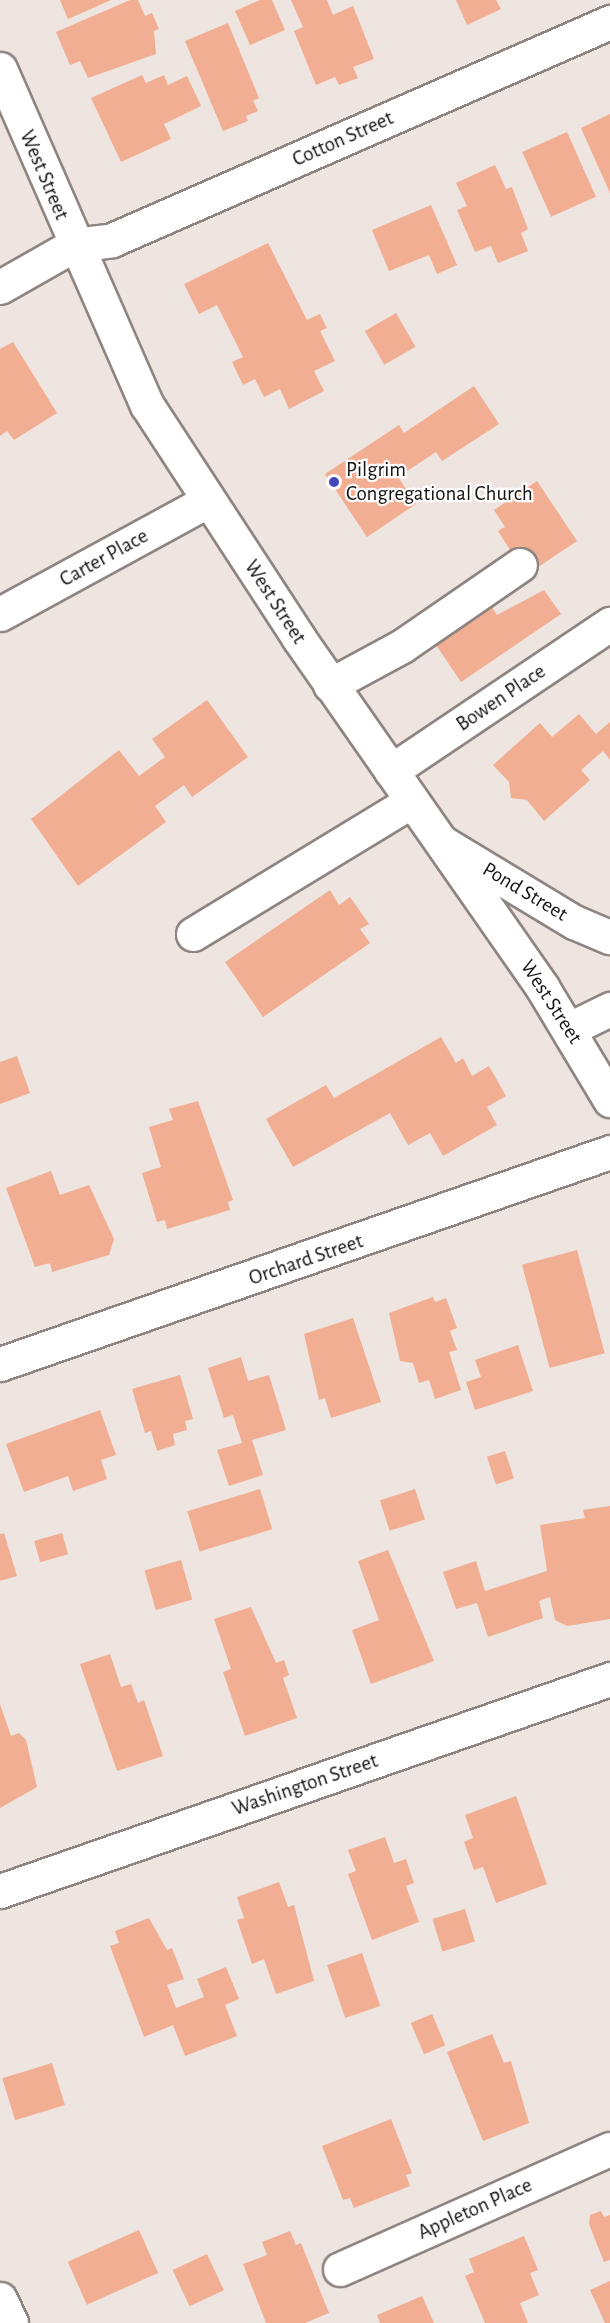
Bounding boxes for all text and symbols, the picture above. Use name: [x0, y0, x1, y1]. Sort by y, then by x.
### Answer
street label: Cotton Street: [289, 106, 397, 172]
street label: West Street: [14, 126, 74, 224]
place label: Pilgrim Congregational Church: [346, 457, 533, 507]
marker: Pilgrim Congregational Church: [327, 475, 341, 489]
street label: Carter Place: [55, 523, 153, 593]
street label: West Street: [239, 555, 311, 649]
street label: Bowen Place: [451, 659, 551, 737]
street label: Pond Street: [478, 857, 572, 927]
street label: West Street: [515, 955, 587, 1049]
street label: Orchard Street: [246, 1229, 366, 1291]
street label: Washington Street: [229, 1748, 381, 1822]
street label: Appleton Place: [414, 2173, 536, 2245]

